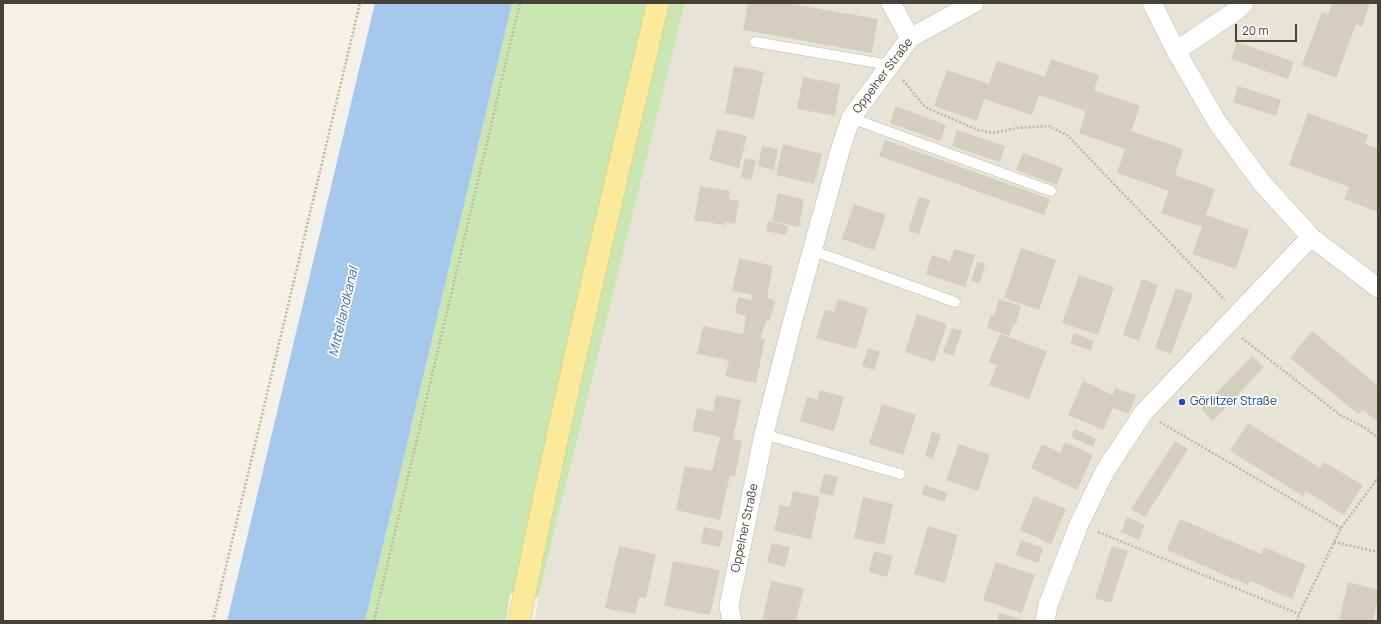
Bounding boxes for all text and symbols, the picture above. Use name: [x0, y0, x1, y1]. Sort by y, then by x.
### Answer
scale bar: [1237, 16, 1299, 42]
text: 20 m: [1242, 22, 1269, 39]
street label: Oppelner Straße: [850, 35, 916, 117]
water label: Mittellandkanal: [326, 266, 362, 358]
place label: Görlitzer Straße: [1190, 395, 1277, 409]
marker: Görlitzer Straße: [1177, 397, 1187, 407]
street label: Oppelner Straße: [729, 482, 761, 574]

